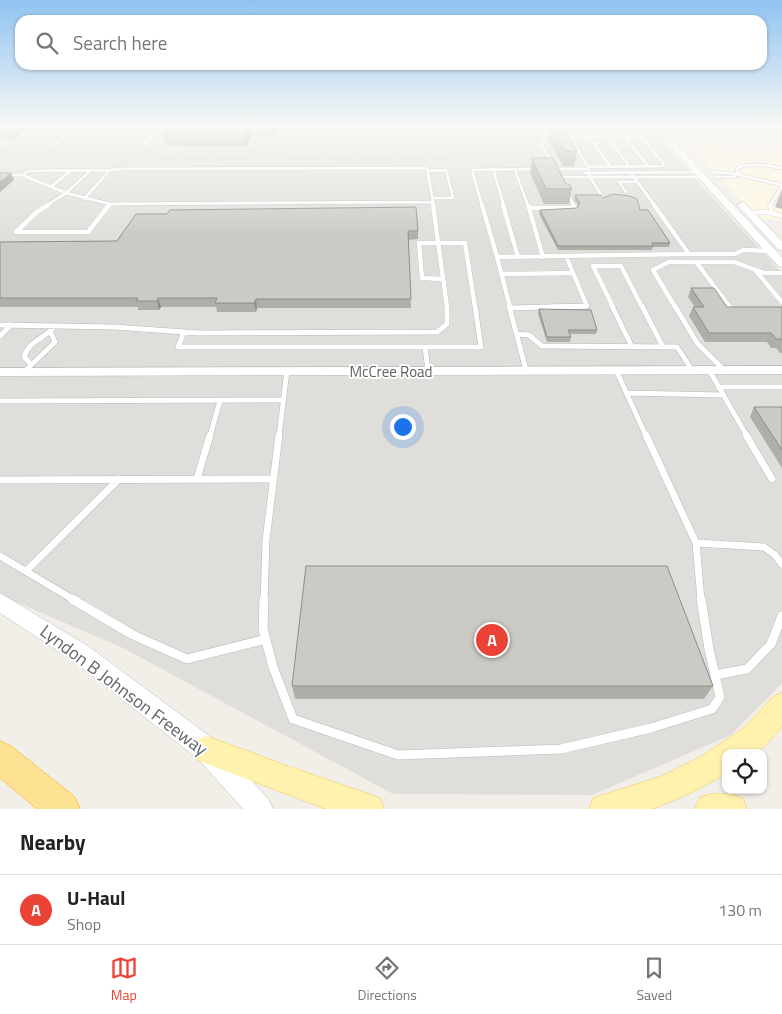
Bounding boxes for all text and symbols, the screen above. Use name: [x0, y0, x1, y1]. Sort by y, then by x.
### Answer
search box: [15, 15, 767, 70]
text: Search here: [73, 28, 167, 57]
icon: search: [33, 29, 61, 57]
street label: McCree Road: [349, 360, 433, 383]
your location: [390, 414, 416, 440]
street label: Lyndon B Johnson Freeway: [35, 618, 214, 762]
pin: A: [476, 621, 508, 659]
map controls: [722, 749, 767, 794]
button: locate: [722, 749, 767, 794]
text: Nearby: [20, 826, 85, 858]
text: U-Haul: [67, 883, 125, 912]
text: A: [31, 898, 41, 922]
text: 130 m: [718, 898, 762, 922]
text: Shop: [67, 912, 101, 936]
tab: Map: [110, 954, 138, 1005]
tab: Directions: [357, 954, 417, 1005]
tab: Saved: [637, 954, 672, 1005]

